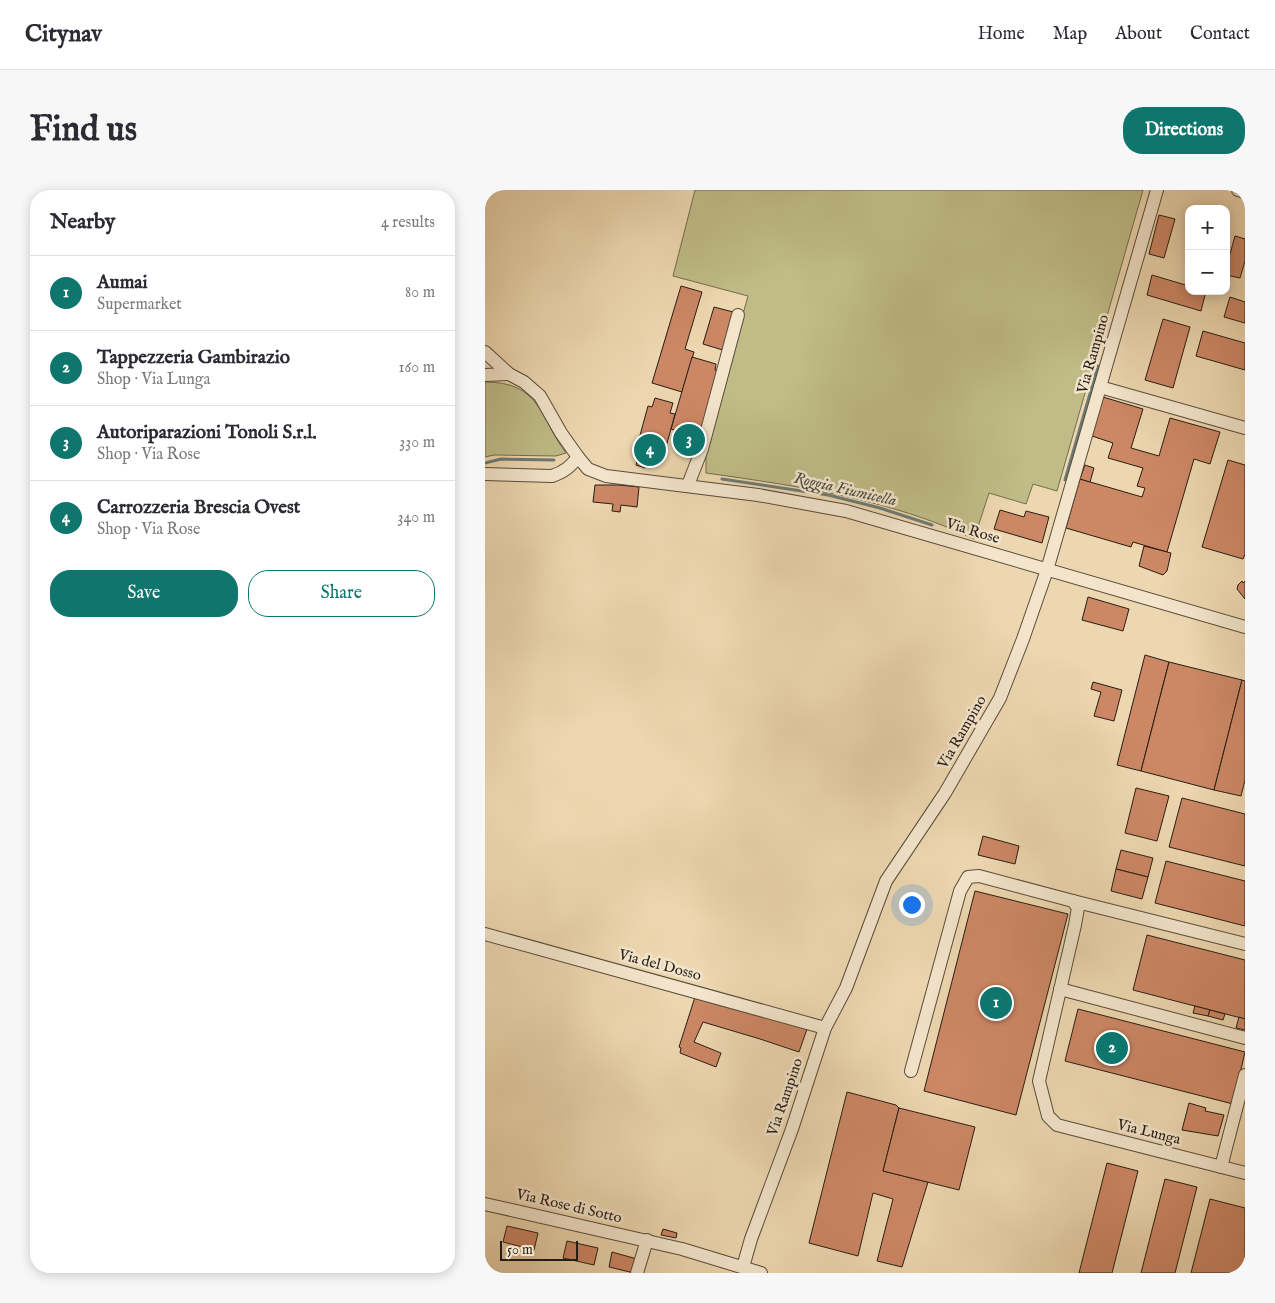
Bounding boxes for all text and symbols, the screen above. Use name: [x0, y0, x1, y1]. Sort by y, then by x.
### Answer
text: Citynav: [25, 19, 102, 50]
text: Home: [978, 23, 1025, 46]
text: Map: [1053, 23, 1087, 46]
text: About: [1115, 23, 1162, 46]
text: Contact: [1190, 23, 1250, 46]
button: Directions: [1123, 107, 1245, 154]
text: Find us: [30, 108, 137, 153]
map controls: [1185, 205, 1230, 295]
button: +: [1185, 205, 1230, 250]
text: Nearby: [50, 209, 115, 236]
text: 4 results: [381, 213, 435, 233]
button: −: [1185, 250, 1230, 295]
text: Aumai: [97, 271, 148, 295]
text: 1: [63, 283, 69, 303]
text: 80 m: [405, 283, 435, 303]
text: Supermarket: [97, 295, 182, 315]
street label: Via Rampino: [1072, 312, 1113, 397]
text: Tappezzeria Gambirazio: [97, 346, 290, 370]
text: 2: [62, 358, 70, 378]
text: 160 m: [399, 358, 435, 378]
text: Shop · Via Lunga: [97, 370, 210, 390]
text: Autoriparazioni Tonoli S.r.l.: [97, 421, 316, 445]
pin: 3: [673, 421, 705, 459]
pin: 4: [634, 431, 666, 469]
text: 3: [63, 433, 69, 453]
text: 330 m: [399, 433, 435, 453]
text: Shop · Via Rose: [97, 445, 200, 465]
water label: Roggia Fiumicella: [792, 468, 898, 512]
text: Carrozzeria Brescia Ovest: [97, 496, 300, 520]
text: 4: [62, 508, 70, 528]
text: 340 m: [397, 508, 435, 528]
street label: Via Rose: [943, 514, 1002, 548]
text: Shop · Via Rose: [97, 520, 200, 540]
button: Save: [50, 570, 238, 617]
button: Share: [248, 570, 435, 617]
street label: Via Rampino: [933, 692, 991, 773]
your location: [899, 892, 925, 918]
street label: Via del Dosso: [616, 945, 703, 985]
pin: 1: [980, 984, 1012, 1022]
pin: 2: [1096, 1029, 1128, 1067]
street label: Via Rampino: [762, 1056, 807, 1139]
street label: Via Lunga: [1114, 1115, 1183, 1149]
street label: Via Rose di Sotto: [513, 1184, 624, 1227]
scale bar: [500, 1238, 577, 1261]
text: 50 m: [507, 1241, 533, 1259]

